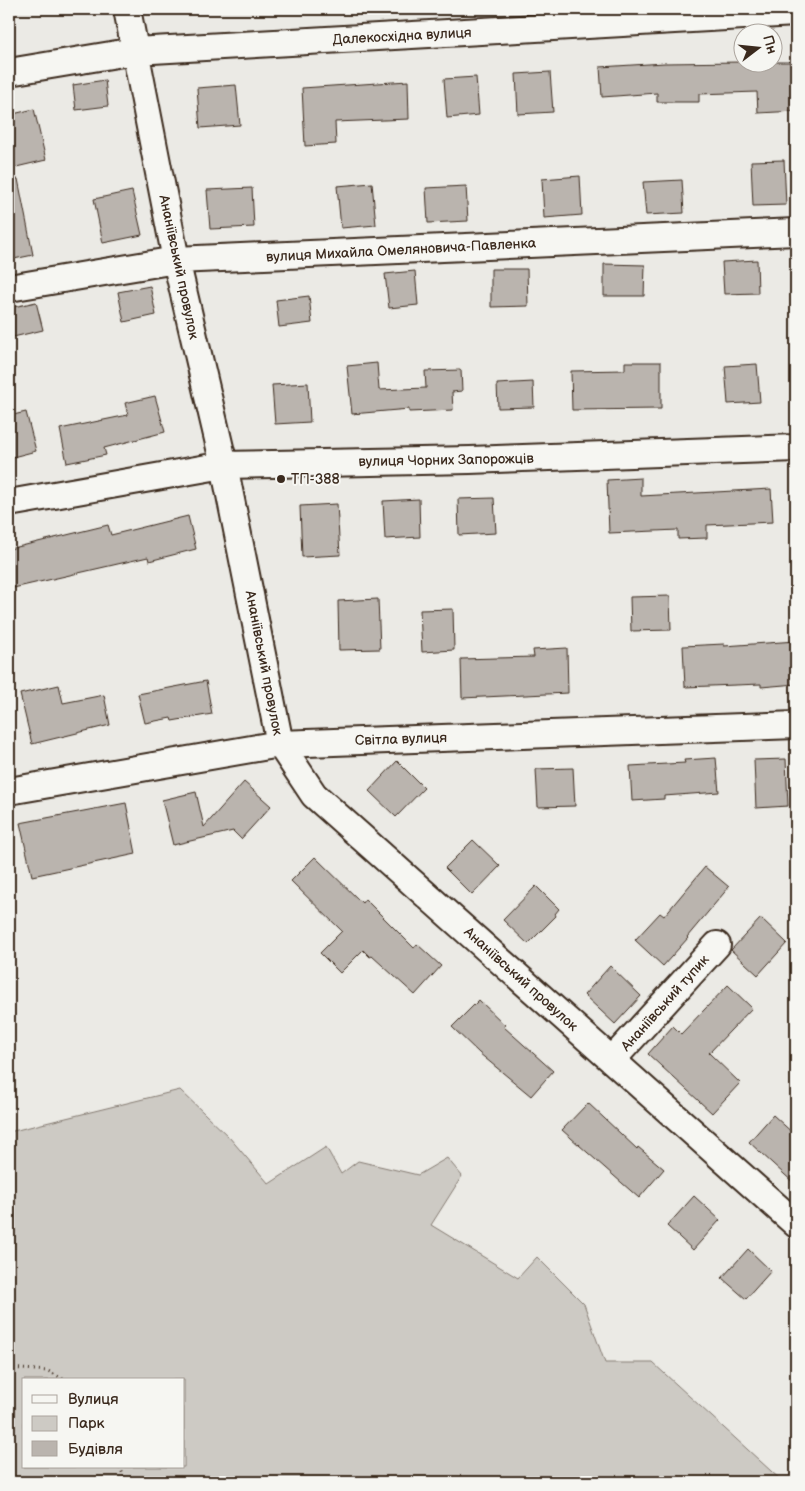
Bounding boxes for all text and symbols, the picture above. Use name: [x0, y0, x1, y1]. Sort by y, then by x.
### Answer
north arrow: [732, 22, 782, 72]
street label: Далекосхідна вулиця: [332, 24, 472, 48]
text: Пн: [759, 33, 781, 56]
street label: Ананіївський провулок: [155, 192, 203, 341]
street label: вулиця Михайла Омеляновича-Павленка: [266, 234, 537, 266]
street label: вулиця Чорних Запорожців: [358, 450, 534, 470]
place label: ТП-388: [291, 471, 340, 488]
marker: ТП-388: [275, 473, 287, 485]
street label: Ананіївський провулок: [241, 588, 287, 737]
street label: Світла вулиця: [355, 729, 448, 749]
street label: Ананіївський провулок: [460, 923, 582, 1035]
street label: Ананіївський тупик: [617, 951, 713, 1055]
legend: [22, 1378, 185, 1468]
text: Вулиця: [68, 1390, 119, 1409]
text: Парк: [68, 1414, 105, 1433]
text: Будівля: [68, 1440, 123, 1459]

